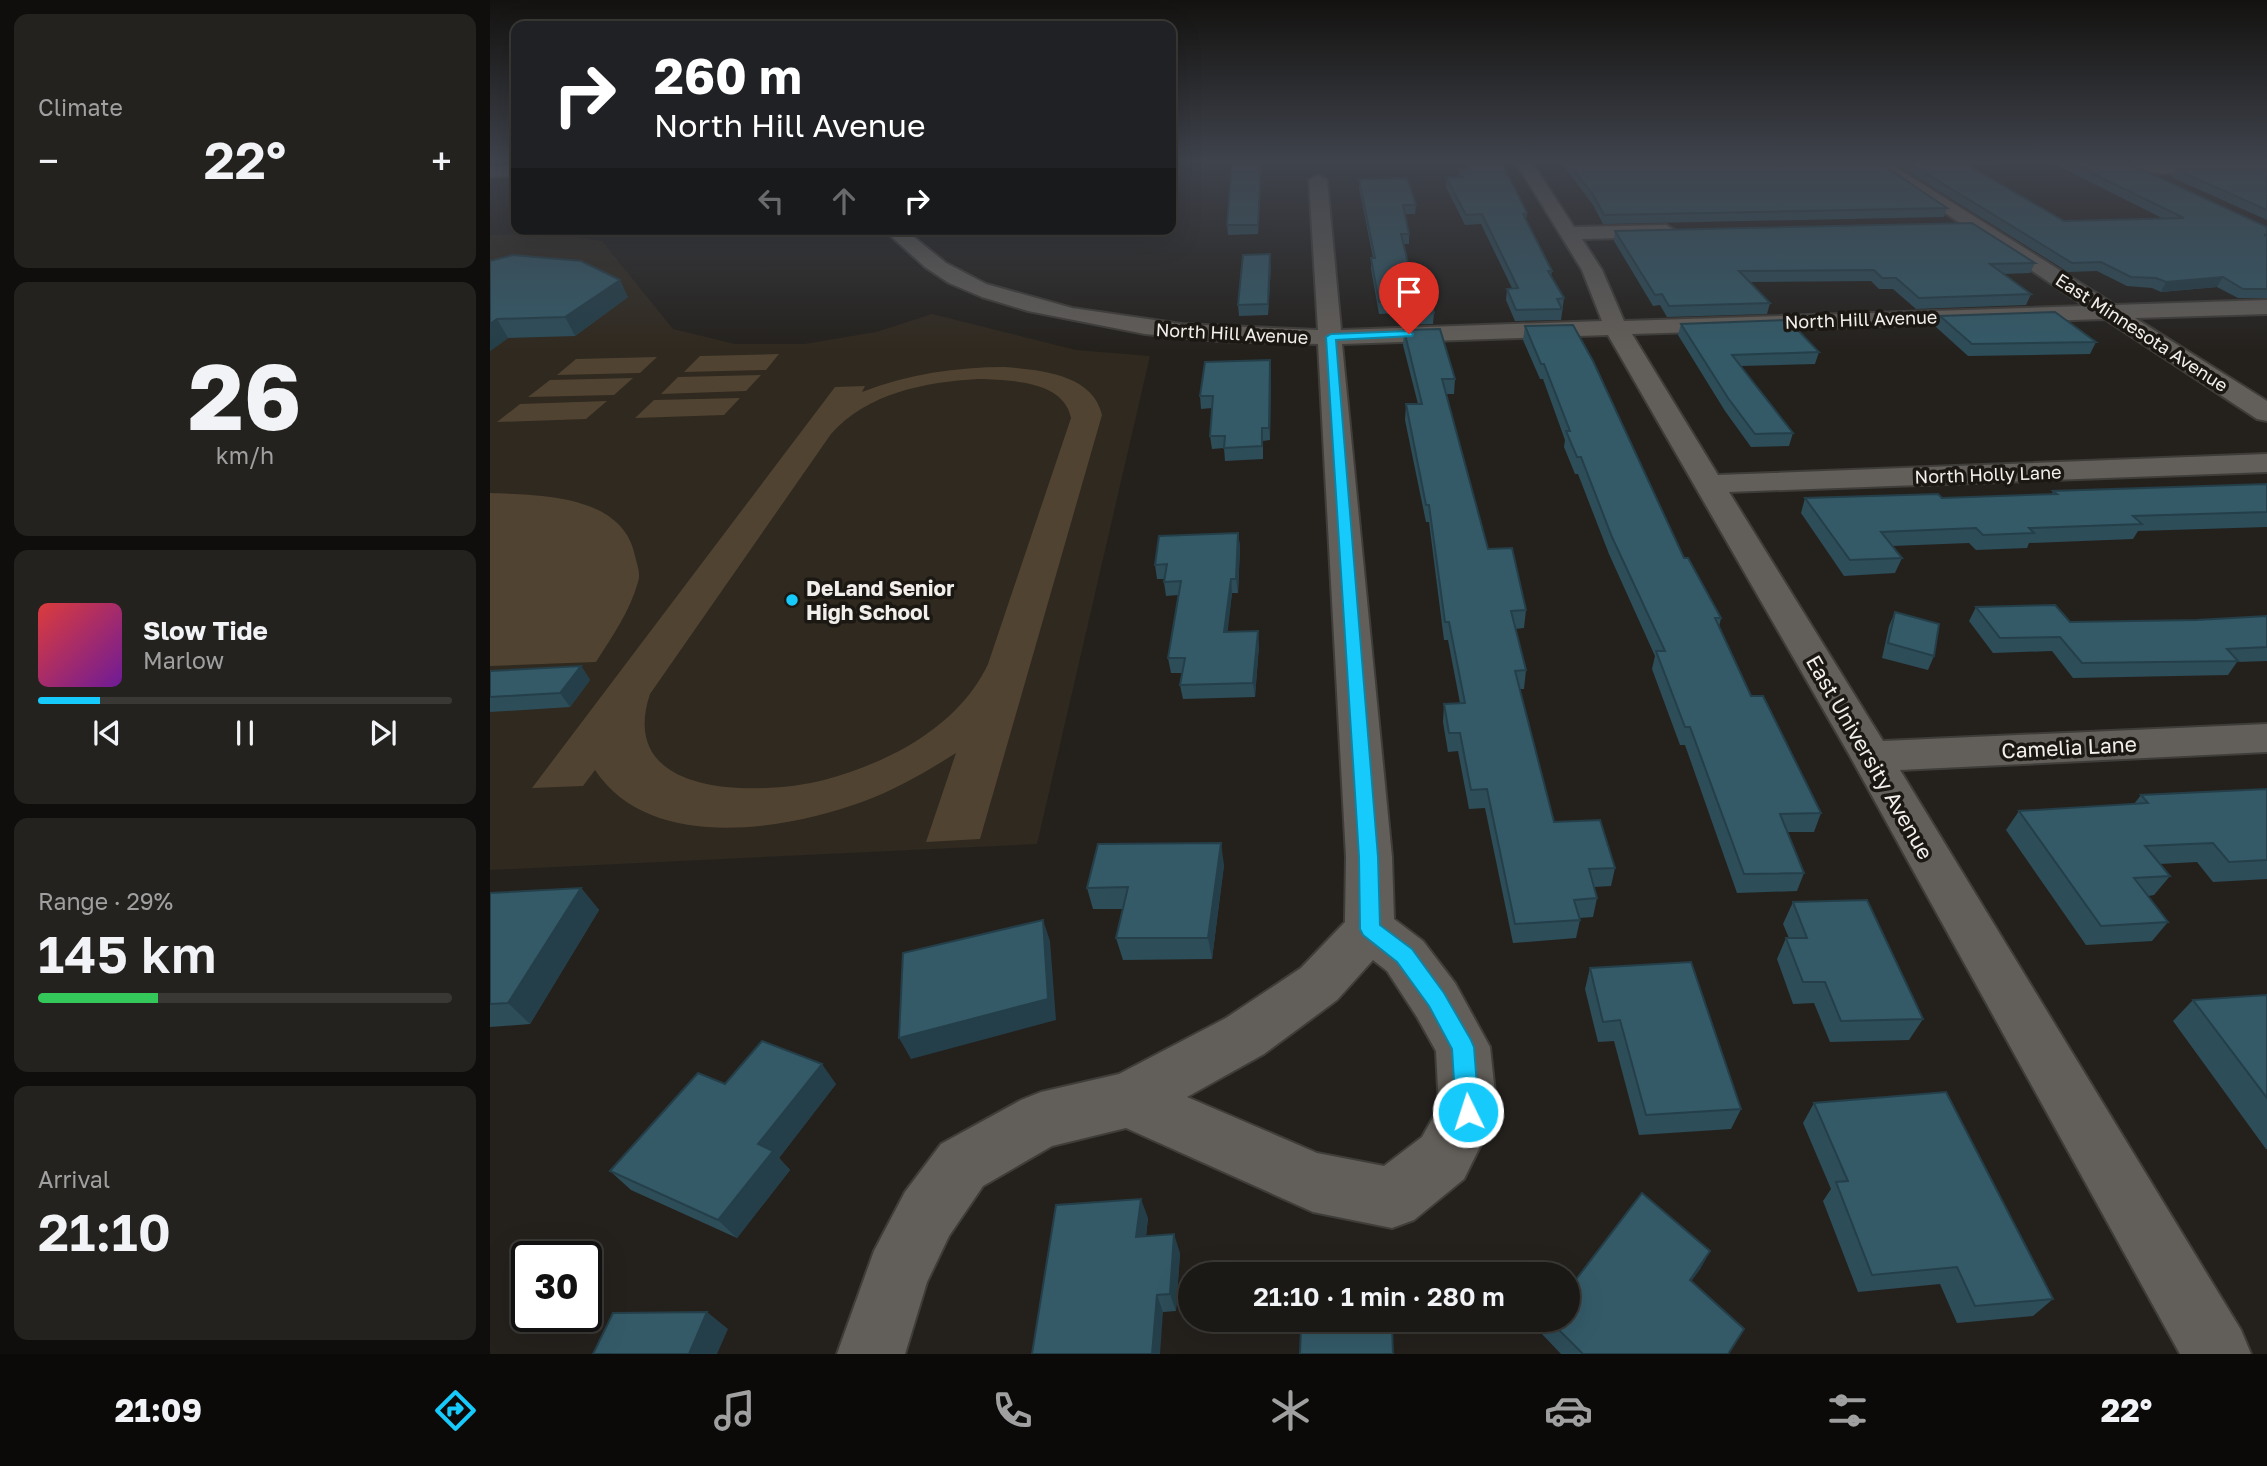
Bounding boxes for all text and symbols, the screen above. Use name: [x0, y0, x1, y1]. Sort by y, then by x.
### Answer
text: 260 m: [654, 46, 802, 105]
icon: right: [539, 49, 630, 140]
text: Climate: [38, 93, 123, 121]
text: North Hill Avenue: [654, 106, 925, 144]
text: 22°: [204, 128, 286, 190]
text: −: [38, 138, 59, 183]
text: +: [431, 138, 452, 183]
icon: left: [752, 182, 790, 220]
icon: ahead: [825, 182, 863, 220]
icon: right: [898, 182, 936, 220]
pin: [1379, 262, 1439, 334]
street label: East Minnesota Avenue: [2052, 268, 2232, 396]
icon: arrive: [1390, 273, 1428, 311]
street label: North Hill Avenue: [1784, 305, 1938, 333]
street label: North Hill Avenue: [1155, 318, 1309, 348]
text: 26: [188, 341, 302, 450]
text: km/h: [216, 441, 274, 469]
street label: North Holly Lane: [1914, 460, 2062, 488]
place label: DeLand Senior High School: [806, 575, 954, 625]
marker: DeLand Senior High School: [784, 592, 800, 608]
text: Slow Tide: [143, 615, 268, 646]
text: Marlow: [143, 646, 224, 674]
street label: East University Avenue: [1801, 650, 1939, 864]
icon: previous: [88, 714, 126, 752]
icon: pause: [226, 714, 264, 752]
icon: next: [364, 714, 402, 752]
street label: Camelia Lane: [2001, 730, 2137, 764]
text: Range · 29%: [38, 887, 173, 915]
text: 145 km: [38, 922, 216, 984]
position arrow: [1431, 1075, 1505, 1149]
text: Arrival: [38, 1165, 110, 1193]
text: 21:10: [38, 1200, 171, 1262]
speed limit sign: 30: [511, 1241, 602, 1332]
text: 21:10 · 1 min · 280 m: [1253, 1281, 1505, 1312]
icon: directions: [431, 1386, 480, 1435]
icon: music: [710, 1386, 759, 1435]
icon: phone: [988, 1386, 1037, 1435]
icon: climate: [1266, 1386, 1315, 1435]
icon: car: [1544, 1386, 1593, 1435]
icon: filters: [1823, 1386, 1872, 1435]
text: 21:09: [115, 1391, 202, 1429]
text: 22°: [2101, 1391, 2152, 1429]

